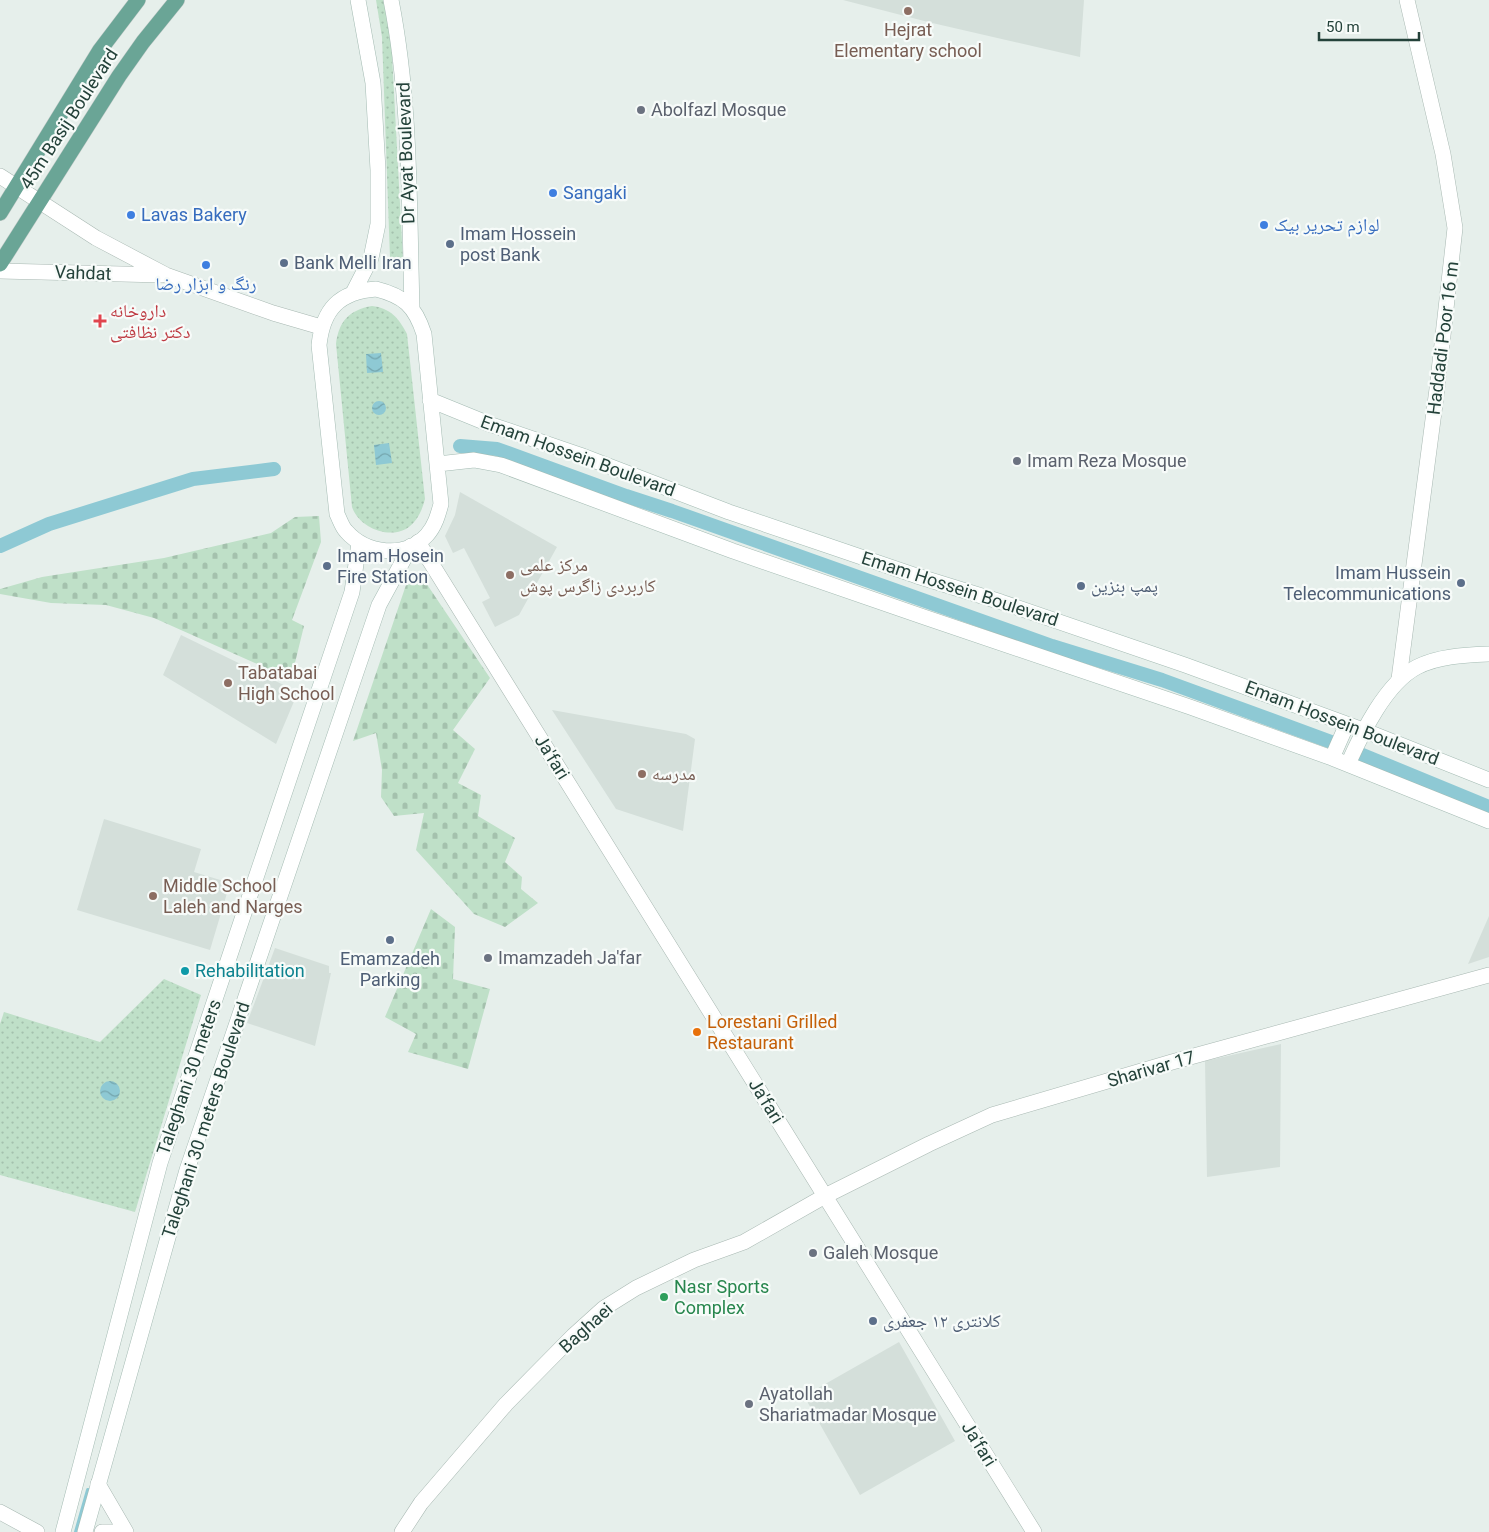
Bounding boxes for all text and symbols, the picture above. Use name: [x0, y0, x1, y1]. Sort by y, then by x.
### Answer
marker: Hejrat Elementary school: [902, 5, 914, 17]
scale bar: [1319, 10, 1419, 42]
text: 50 m: [1326, 18, 1360, 36]
place label: Hejrat Elementary school: [834, 19, 982, 61]
street label: 45m Basij Boulevard: [15, 44, 122, 193]
street label: Dr Ayat Boulevard: [393, 82, 418, 224]
place label: Abolfazl Mosque: [651, 99, 786, 120]
marker: Abolfazl Mosque: [635, 104, 647, 116]
place label: Sangaki: [563, 182, 627, 203]
marker: Sangaki: [547, 187, 559, 199]
place label: Lavas Bakery: [141, 204, 247, 225]
marker: Lavas Bakery: [125, 209, 137, 221]
place label: لوازم تحریر بیک: [1274, 214, 1379, 237]
marker: لوازم تحریر بیک: [1258, 219, 1270, 231]
place label: Imam Hossein post Bank: [460, 223, 576, 265]
marker: Imam Hossein post Bank: [444, 238, 456, 250]
place label: Bank Melli Iran: [294, 252, 412, 273]
marker: Bank Melli Iran: [278, 257, 290, 269]
marker: رنگ و ابزار رضا: [200, 259, 212, 271]
street label: Haddadi Poor 16 m: [1423, 260, 1462, 416]
street label: Vahdat: [54, 261, 112, 284]
place label: رنگ و ابزار رضا: [155, 273, 257, 295]
place label: داروخانه دکتر نظافتی: [110, 300, 190, 343]
marker: داروخانه دکتر نظافتی: [94, 315, 106, 327]
street label: Emam Hossein Boulevard: [478, 410, 678, 501]
place label: Imam Reza Mosque: [1027, 450, 1187, 471]
marker: Imam Reza Mosque: [1011, 455, 1023, 467]
place label: Imam Hosein Fire Station: [337, 545, 444, 587]
street label: Emam Hossein Boulevard: [859, 547, 1061, 630]
place label: مرکز علمی کاربردی زاگرس پوش: [520, 554, 656, 597]
marker: Imam Hosein Fire Station: [321, 560, 333, 572]
place label: Imam Hussein Telecommunications: [1283, 562, 1451, 604]
marker: مرکز علمی کاربردی زاگرس پوش: [504, 569, 516, 581]
place label: پمپ بنزین: [1091, 575, 1158, 597]
marker: Imam Hussein Telecommunications: [1455, 577, 1467, 589]
marker: پمپ بنزین: [1075, 580, 1087, 592]
place label: Tabatabai High School: [238, 662, 335, 704]
street label: Emam Hossein Boulevard: [1242, 676, 1442, 769]
marker: Tabatabai High School: [222, 677, 234, 689]
street label: Ja'fari: [531, 730, 574, 783]
place label: مدرسه: [652, 763, 696, 784]
marker: مدرسه: [636, 768, 648, 780]
place label: Middle School Laleh and Narges: [163, 875, 303, 917]
marker: Middle School Laleh and Narges: [147, 890, 159, 902]
marker: Emamzadeh Parking: [384, 934, 396, 946]
place label: Imamzadeh Ja'far: [498, 947, 641, 968]
place label: Emamzadeh Parking: [340, 948, 440, 990]
marker: Imamzadeh Ja'far: [482, 952, 494, 964]
place label: Rehabilitation: [195, 960, 305, 981]
marker: Rehabilitation: [179, 965, 191, 977]
street label: Taleghani 30 meters: [152, 996, 225, 1157]
street label: Taleghani 30 meters Boulevard: [157, 999, 254, 1241]
place label: Lorestani Grilled Restaurant: [707, 1011, 837, 1053]
marker: Lorestani Grilled Restaurant: [691, 1026, 703, 1038]
street label: Sharivar 17: [1105, 1046, 1197, 1091]
street label: Ja'fari: [745, 1074, 788, 1127]
place label: Galeh Mosque: [823, 1242, 938, 1263]
marker: Galeh Mosque: [807, 1247, 819, 1259]
place label: Nasr Sports Complex: [674, 1276, 769, 1318]
marker: Nasr Sports Complex: [658, 1291, 670, 1303]
street label: Baghaei: [555, 1298, 617, 1357]
place label: کلانتری ۱۲ جعفری: [883, 1310, 1001, 1332]
marker: کلانتری ۱۲ جعفری: [867, 1315, 879, 1327]
place label: Ayatollah Shariatmadar Mosque: [759, 1383, 937, 1425]
marker: Ayatollah Shariatmadar Mosque: [743, 1398, 755, 1410]
street label: Ja'fari: [958, 1417, 1001, 1470]

